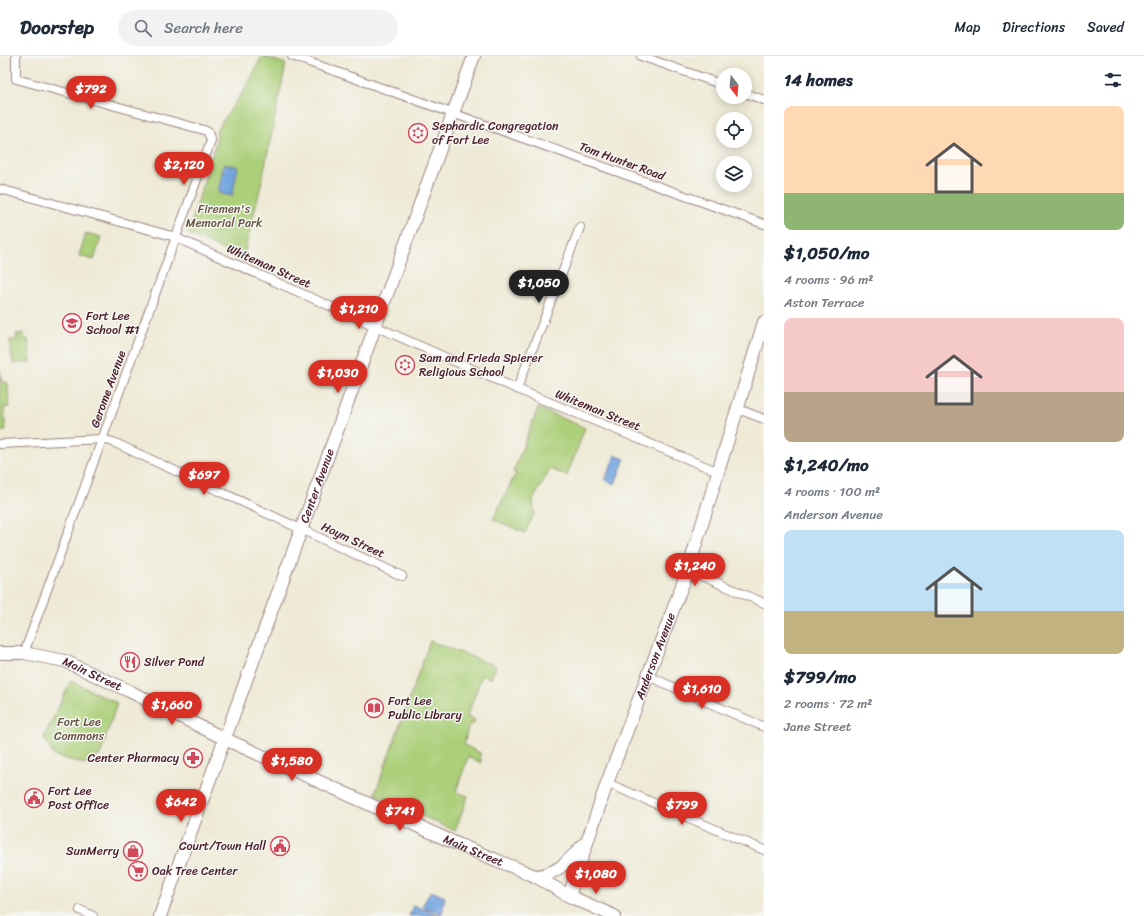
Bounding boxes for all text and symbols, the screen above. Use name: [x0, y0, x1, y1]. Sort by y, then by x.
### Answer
search box: [118, 10, 398, 46]
text: Doorstep: [20, 11, 94, 44]
text: Search here: [164, 15, 243, 41]
text: Map: [954, 15, 980, 40]
text: Directions: [1002, 15, 1065, 40]
text: Saved: [1087, 15, 1124, 40]
icon: search: [132, 17, 154, 39]
text: 14 homes: [784, 65, 853, 95]
north arrow: [716, 68, 752, 104]
map controls: [716, 68, 752, 192]
icon: filters: [1102, 69, 1124, 91]
pin: $792: [67, 76, 115, 110]
text: $792: [75, 77, 107, 100]
button: locate: [716, 112, 752, 148]
place label: Sephardic Congregation of Fort Lee: [432, 115, 559, 151]
synagogue icon: Sephardic Congregation of Fort Lee: [407, 122, 429, 144]
icon: home: [918, 132, 990, 204]
street label: Tom Hunter Road: [576, 135, 669, 187]
pin: $2,120: [151, 152, 217, 186]
text: $2,120: [163, 153, 205, 176]
button: layers: [716, 156, 752, 192]
park label: Firemen's Memorial Park: [186, 198, 263, 234]
street label: Whiteman Street: [223, 238, 315, 294]
text: $1,050/mo: [784, 238, 869, 268]
text: 4 rooms · 96 m²: [784, 268, 873, 291]
pin: $1,050: [506, 270, 572, 304]
text: $1,050: [518, 271, 560, 294]
text: Aston Terrace: [784, 291, 864, 314]
pin: $1,210: [326, 296, 392, 330]
text: $1,210: [339, 297, 379, 320]
place label: Fort Lee School #1: [86, 305, 139, 341]
school or university icon: Fort Lee School #1: [61, 312, 83, 334]
icon: home: [918, 344, 990, 416]
street label: Gerome Avenue: [84, 347, 132, 431]
place label: Sam and Frieda Spierer Religious School: [419, 347, 544, 383]
synagogue icon: Sam and Frieda Spierer Religious School: [394, 354, 416, 376]
pin: $1,030: [305, 360, 371, 394]
text: $1,030: [317, 361, 359, 384]
street label: Whiteman Street: [552, 383, 644, 437]
street label: Center Avenue: [293, 445, 341, 526]
text: $1,240/mo: [784, 450, 869, 480]
pin: $697: [180, 462, 228, 496]
text: $697: [188, 463, 220, 486]
text: 4 rooms · 100 m²: [784, 480, 880, 503]
text: Anderson Avenue: [784, 503, 883, 526]
street label: Hoym Street: [318, 516, 388, 564]
pin: $1,240: [662, 553, 728, 587]
text: $1,240: [674, 554, 716, 577]
icon: home: [918, 556, 990, 628]
street label: Anderson Avenue: [628, 609, 682, 704]
street label: Main Street: [59, 650, 126, 697]
restaurant icon: Silver Pond: [119, 651, 141, 673]
place label: Silver Pond: [144, 651, 205, 673]
text: $799/mo: [784, 662, 856, 692]
pin: $1,610: [669, 676, 735, 710]
text: $1,610: [682, 677, 722, 700]
place label: Fort Lee Public Library: [388, 690, 462, 726]
pin: $1,660: [139, 692, 205, 726]
text: 2 rooms · 72 m²: [784, 692, 872, 715]
text: $1,660: [152, 693, 192, 716]
library icon: Fort Lee Public Library: [363, 697, 385, 719]
park label: Fort Lee Commons: [54, 711, 105, 747]
text: Jane Street: [784, 715, 852, 738]
place label: Center Pharmacy: [87, 747, 180, 769]
pharmacy icon: Center Pharmacy: [182, 747, 204, 769]
pin: $1,580: [259, 748, 325, 782]
text: $1,580: [271, 749, 313, 772]
place label: Fort Lee Post Office: [48, 780, 109, 816]
public building icon: Fort Lee Post Office: [23, 787, 45, 809]
pin: $642: [157, 789, 205, 823]
text: $642: [165, 790, 197, 813]
pin: $799: [658, 792, 706, 826]
text: $799: [666, 793, 698, 816]
pin: $741: [376, 798, 424, 832]
text: $741: [385, 799, 415, 822]
street label: Main Street: [439, 828, 507, 873]
place label: Court/Town Hall: [179, 835, 267, 857]
public building icon: Court/Town Hall: [269, 835, 291, 857]
place label: SunMerry: [66, 840, 120, 862]
shop icon: SunMerry: [122, 840, 144, 862]
supermarket icon: Oak Tree Center: [127, 860, 149, 882]
place label: Oak Tree Center: [152, 860, 238, 882]
pin: $1,080: [563, 861, 629, 895]
text: $1,080: [575, 862, 617, 885]

